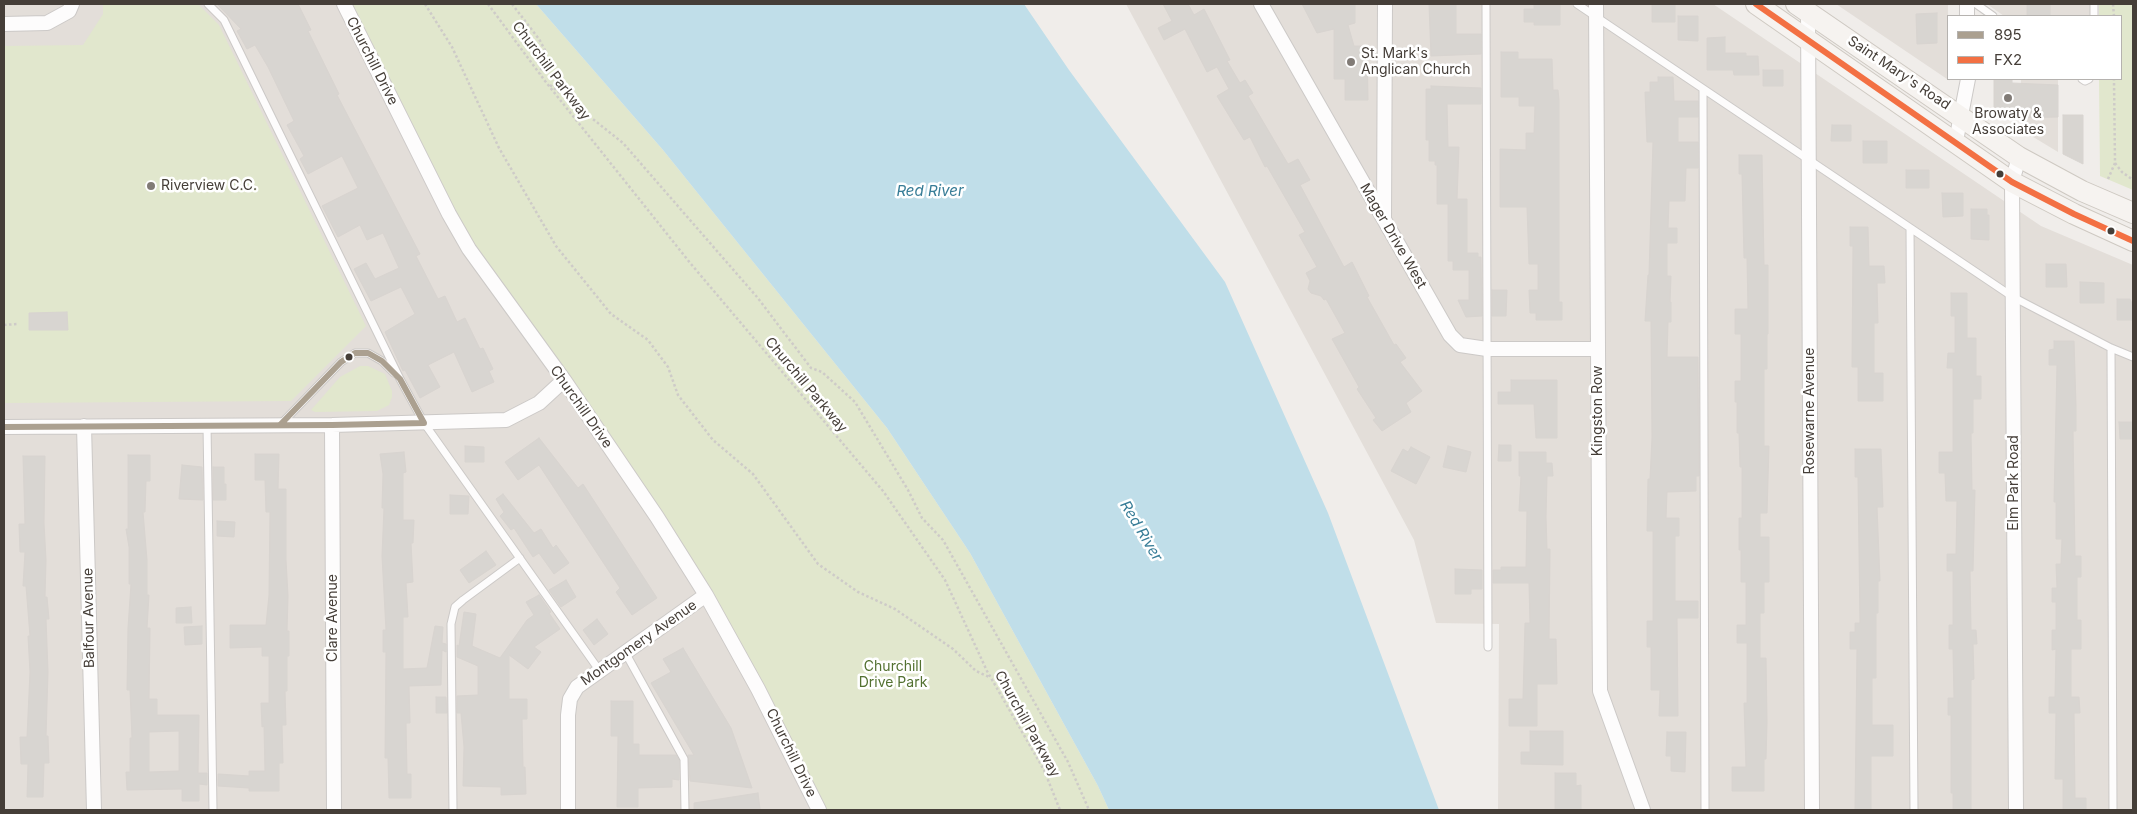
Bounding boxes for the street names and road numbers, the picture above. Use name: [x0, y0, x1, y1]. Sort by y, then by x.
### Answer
street label: Churchill Drive: [343, 14, 401, 108]
street label: Churchill Parkway: [508, 18, 594, 124]
street label: Saint Mary's Road: [1844, 32, 1954, 114]
street label: Mager Drive West: [1356, 181, 1430, 291]
street label: Churchill Parkway: [761, 334, 851, 436]
street label: Rosewarne Avenue: [1802, 348, 1818, 474]
street label: Churchill Drive: [546, 362, 616, 452]
street label: Kingston Row: [1590, 366, 1606, 456]
street label: Elm Park Road: [2006, 435, 2022, 531]
street label: Balfour Avenue: [80, 568, 98, 668]
street label: Clare Avenue: [325, 574, 341, 662]
street label: Montgomery Avenue: [578, 597, 700, 689]
street label: Churchill Parkway: [991, 668, 1063, 780]
street label: Churchill Drive: [762, 706, 820, 800]

